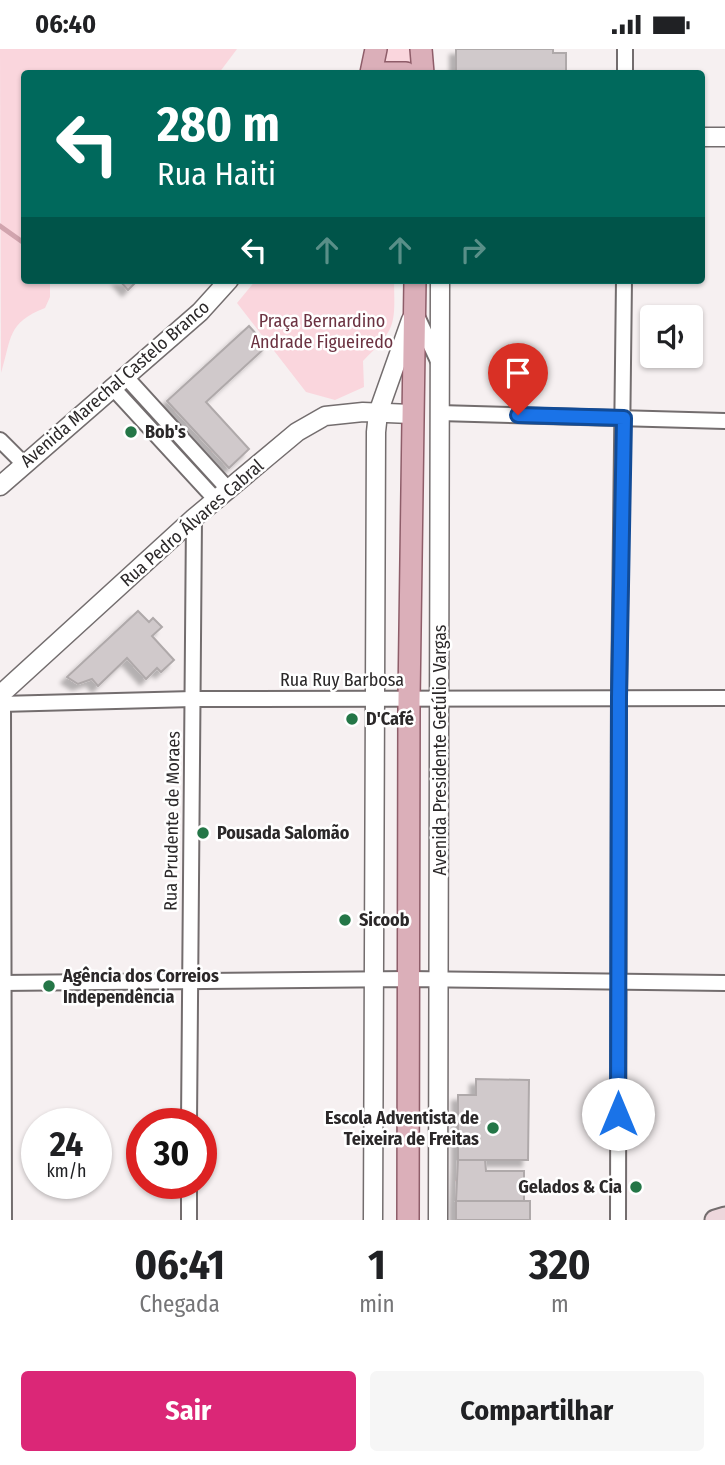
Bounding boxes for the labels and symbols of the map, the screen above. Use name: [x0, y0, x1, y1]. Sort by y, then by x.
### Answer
street label: Avenida Marechal Castelo Branco: [16, 296, 214, 472]
park label: Praça Bernardino Andrade Figueiredo: [251, 310, 393, 353]
pin: [488, 343, 548, 415]
place label: Bob's: [145, 421, 186, 443]
marker: Bob's: [123, 424, 139, 440]
street label: Rua Pedro Álvares Cabral: [115, 454, 268, 591]
street label: Avenida Presidente Getúlio Vargas: [429, 624, 451, 876]
street label: Rua Ruy Barbosa: [280, 669, 404, 691]
place label: D'Café: [366, 708, 414, 730]
marker: D'Café: [344, 711, 360, 727]
street label: Rua Prudente de Moraes: [159, 731, 185, 911]
place label: Pousada Salomão: [217, 822, 350, 844]
marker: Pousada Salomão: [195, 825, 211, 841]
place label: Sicoob: [359, 909, 410, 931]
marker: Sicoob: [337, 912, 353, 928]
place label: Agência dos Correios Independência: [62, 965, 219, 1008]
marker: Agência dos Correios Independência: [41, 978, 57, 994]
position arrow: [581, 1077, 655, 1151]
place label: Escola Adventista de Teixeira de Freitas: [325, 1107, 479, 1150]
speed limit sign: 30: [126, 1108, 217, 1199]
marker: Escola Adventista de Teixeira de Freitas: [485, 1120, 501, 1136]
place label: Gelados & Cia: [518, 1176, 622, 1198]
marker: Gelados & Cia: [628, 1179, 644, 1195]

